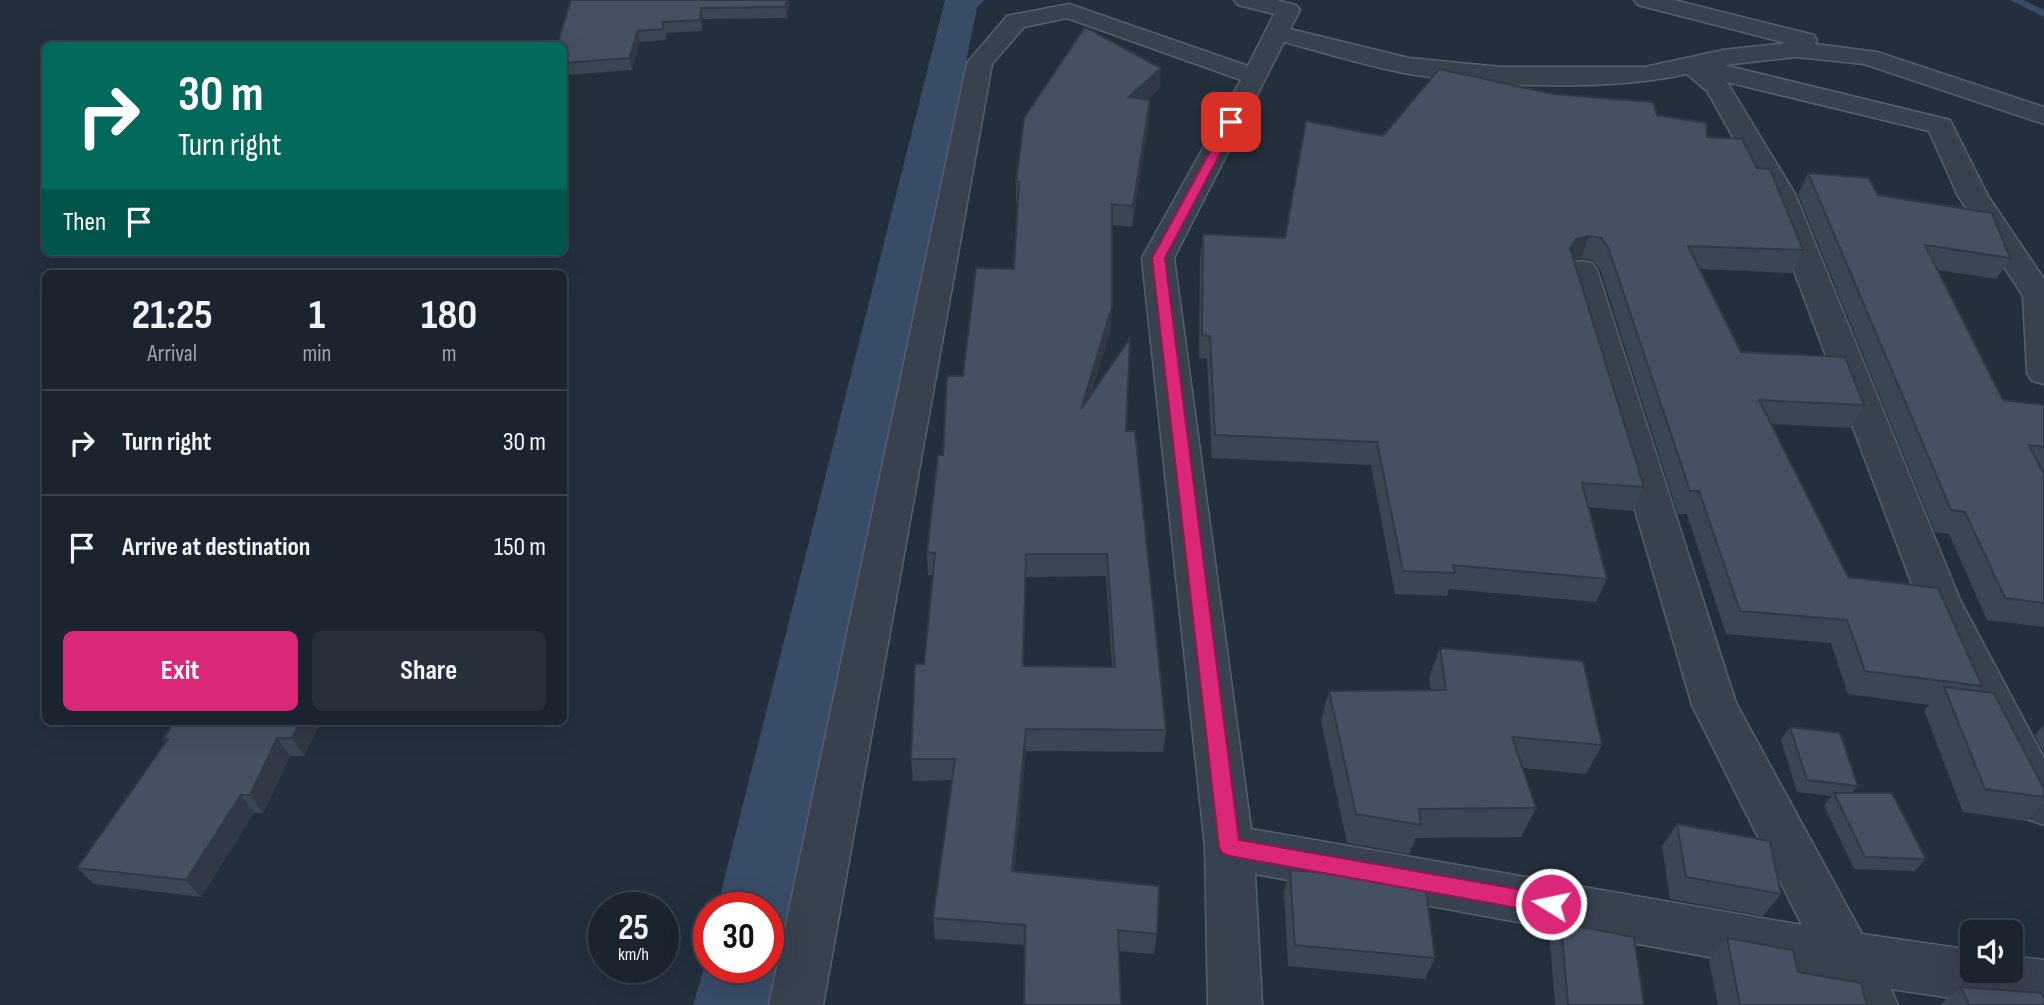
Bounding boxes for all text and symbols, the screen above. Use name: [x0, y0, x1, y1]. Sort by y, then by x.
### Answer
text: 30 m: [178, 66, 263, 125]
icon: right: [63, 70, 154, 161]
pin: [1201, 92, 1261, 152]
icon: arrive: [1212, 103, 1250, 141]
text: Turn right: [178, 126, 282, 165]
icon: arrive: [120, 203, 158, 241]
text: Then: [63, 207, 106, 238]
text: 21:25: [132, 290, 213, 341]
text: 1: [309, 290, 325, 341]
text: 180: [421, 290, 477, 341]
text: Arrival: [148, 340, 197, 368]
text: min: [302, 340, 331, 368]
text: m: [442, 340, 457, 368]
icon: right: [63, 424, 101, 462]
text: Turn right: [122, 427, 211, 458]
text: 30 m: [503, 427, 546, 458]
icon: arrive: [63, 529, 101, 567]
text: Arrive at destination: [122, 532, 310, 563]
text: 150 m: [494, 532, 546, 563]
button: Exit: [63, 631, 298, 711]
button: Share: [312, 631, 546, 711]
position arrow: [1514, 867, 1588, 941]
speed limit sign: 30: [693, 892, 784, 983]
text: 25: [618, 907, 649, 950]
map controls: [1960, 920, 2023, 983]
button: sound: [1960, 920, 2023, 983]
text: km/h: [618, 944, 649, 965]

